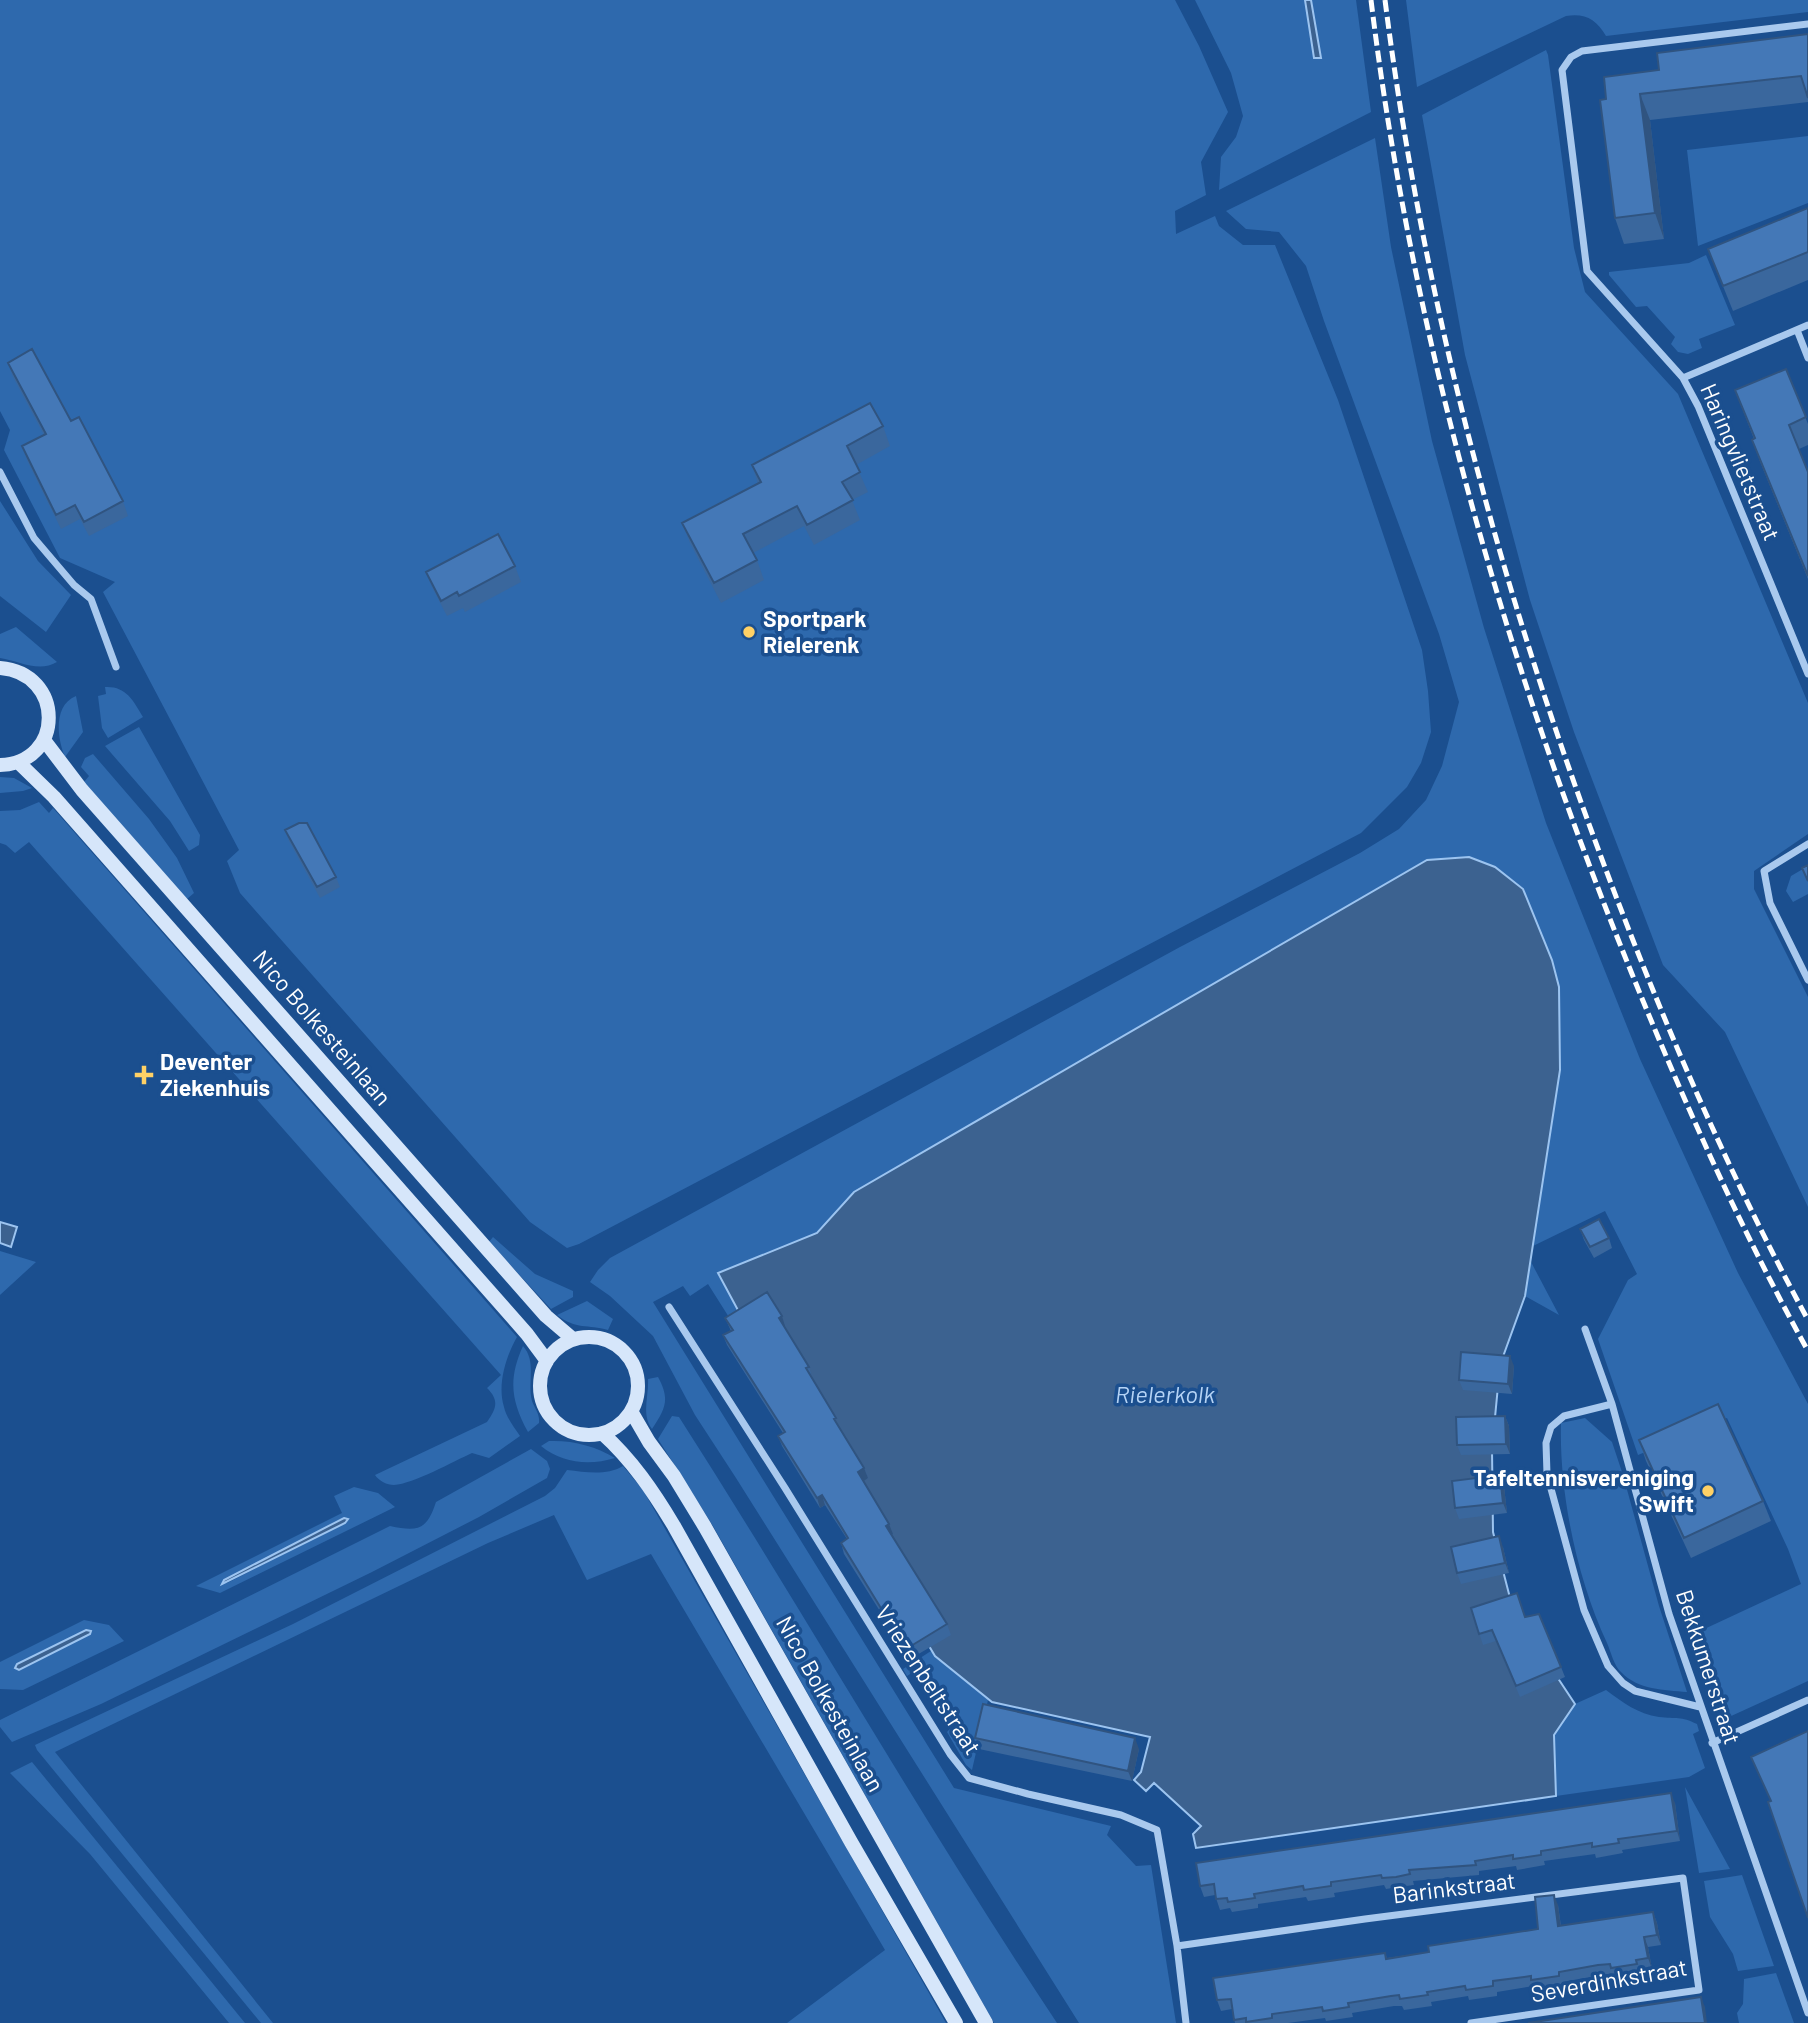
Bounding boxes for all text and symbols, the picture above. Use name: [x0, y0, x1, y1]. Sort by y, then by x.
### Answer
street label: Haringvlietstraat: [1695, 379, 1787, 544]
place label: Sportpark Rielerenk: [763, 604, 866, 658]
marker: Sportpark Rielerenk: [741, 624, 757, 640]
street label: Nico Bolkesteinlaan: [248, 944, 398, 1111]
place label: Deventer Ziekenhuis: [160, 1047, 270, 1101]
marker: Deventer Ziekenhuis: [134, 1065, 154, 1085]
water label: Rielerkolk: [1115, 1379, 1215, 1408]
place label: Tafeltennisvereniging Swift: [1473, 1463, 1694, 1517]
marker: Tafeltennisvereniging Swift: [1700, 1483, 1716, 1499]
street label: Bekkumerstraat: [1671, 1586, 1747, 1748]
street label: Vriezenbeltstraat: [870, 1599, 988, 1759]
street label: Nico Bolkesteinlaan: [771, 1611, 891, 1796]
street label: Barinkstraat: [1391, 1866, 1517, 1908]
street label: Severdinkstraat: [1528, 1952, 1689, 2008]

